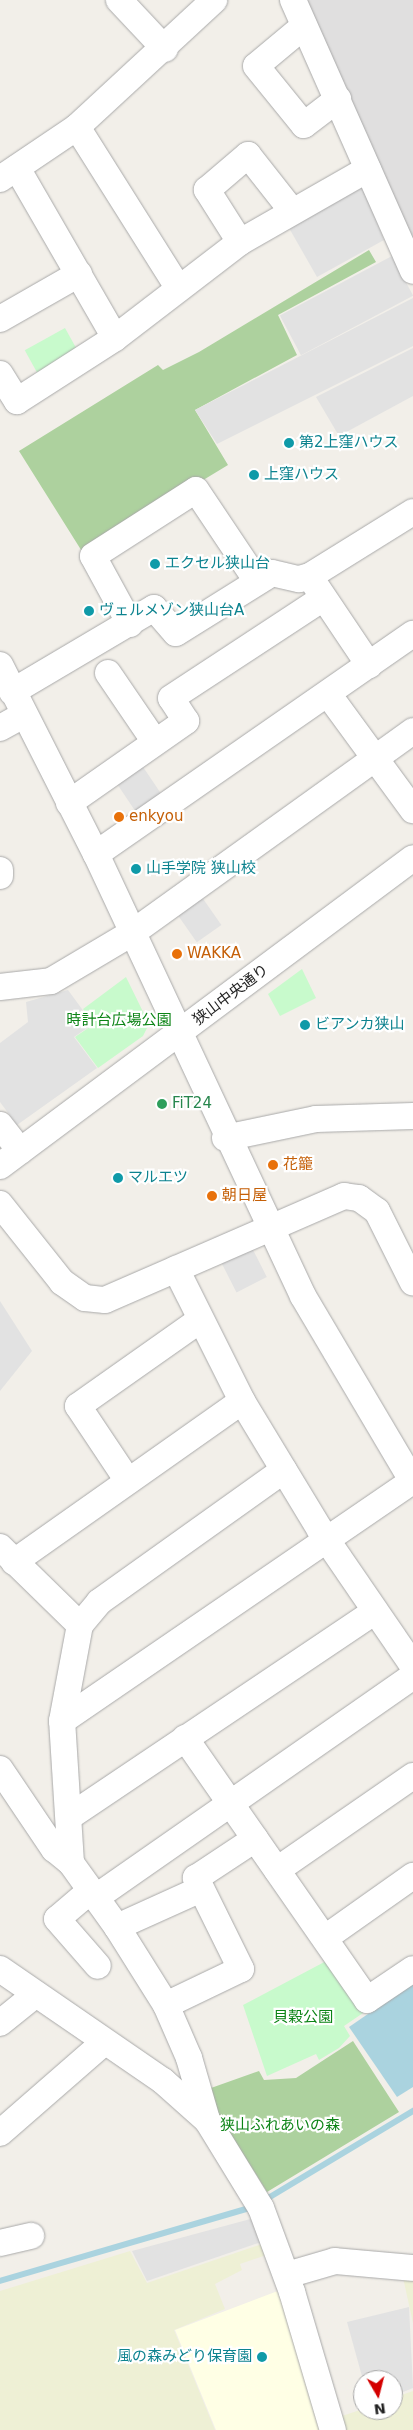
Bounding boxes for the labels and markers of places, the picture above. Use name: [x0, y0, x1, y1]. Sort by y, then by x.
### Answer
place label: 第2上窪ハウス: [299, 434, 399, 452]
marker: 第2上窪ハウス: [283, 437, 295, 449]
place label: 上窪ハウス: [264, 466, 339, 484]
marker: 上窪ハウス: [248, 469, 260, 481]
place label: エクセル狭山台: [165, 555, 270, 573]
marker: エクセル狭山台: [149, 558, 161, 570]
place label: ヴェルメゾン狭山台A: [99, 602, 244, 620]
marker: ヴェルメゾン狭山台A: [83, 605, 95, 617]
place label: enkyou: [129, 808, 183, 826]
marker: enkyou: [113, 811, 125, 823]
place label: 山手学院 狭山校: [146, 860, 256, 878]
marker: 山手学院 狭山校: [130, 863, 142, 875]
place label: WAKKA: [187, 945, 241, 963]
marker: WAKKA: [171, 948, 183, 960]
place label: ビアンカ狭山: [315, 1016, 405, 1034]
marker: ビアンカ狭山: [299, 1019, 311, 1031]
place label: FiT24: [172, 1095, 212, 1113]
marker: FiT24: [156, 1098, 168, 1110]
place label: 花籠: [283, 1156, 313, 1174]
marker: 花籠: [267, 1159, 279, 1171]
place label: マルエツ: [128, 1169, 188, 1187]
marker: マルエツ: [112, 1172, 124, 1184]
place label: 朝日屋: [222, 1187, 267, 1205]
marker: 朝日屋: [206, 1190, 218, 1202]
place label: 風の森みどり保育園: [117, 2348, 252, 2366]
marker: 風の森みどり保育園: [256, 2351, 268, 2363]

